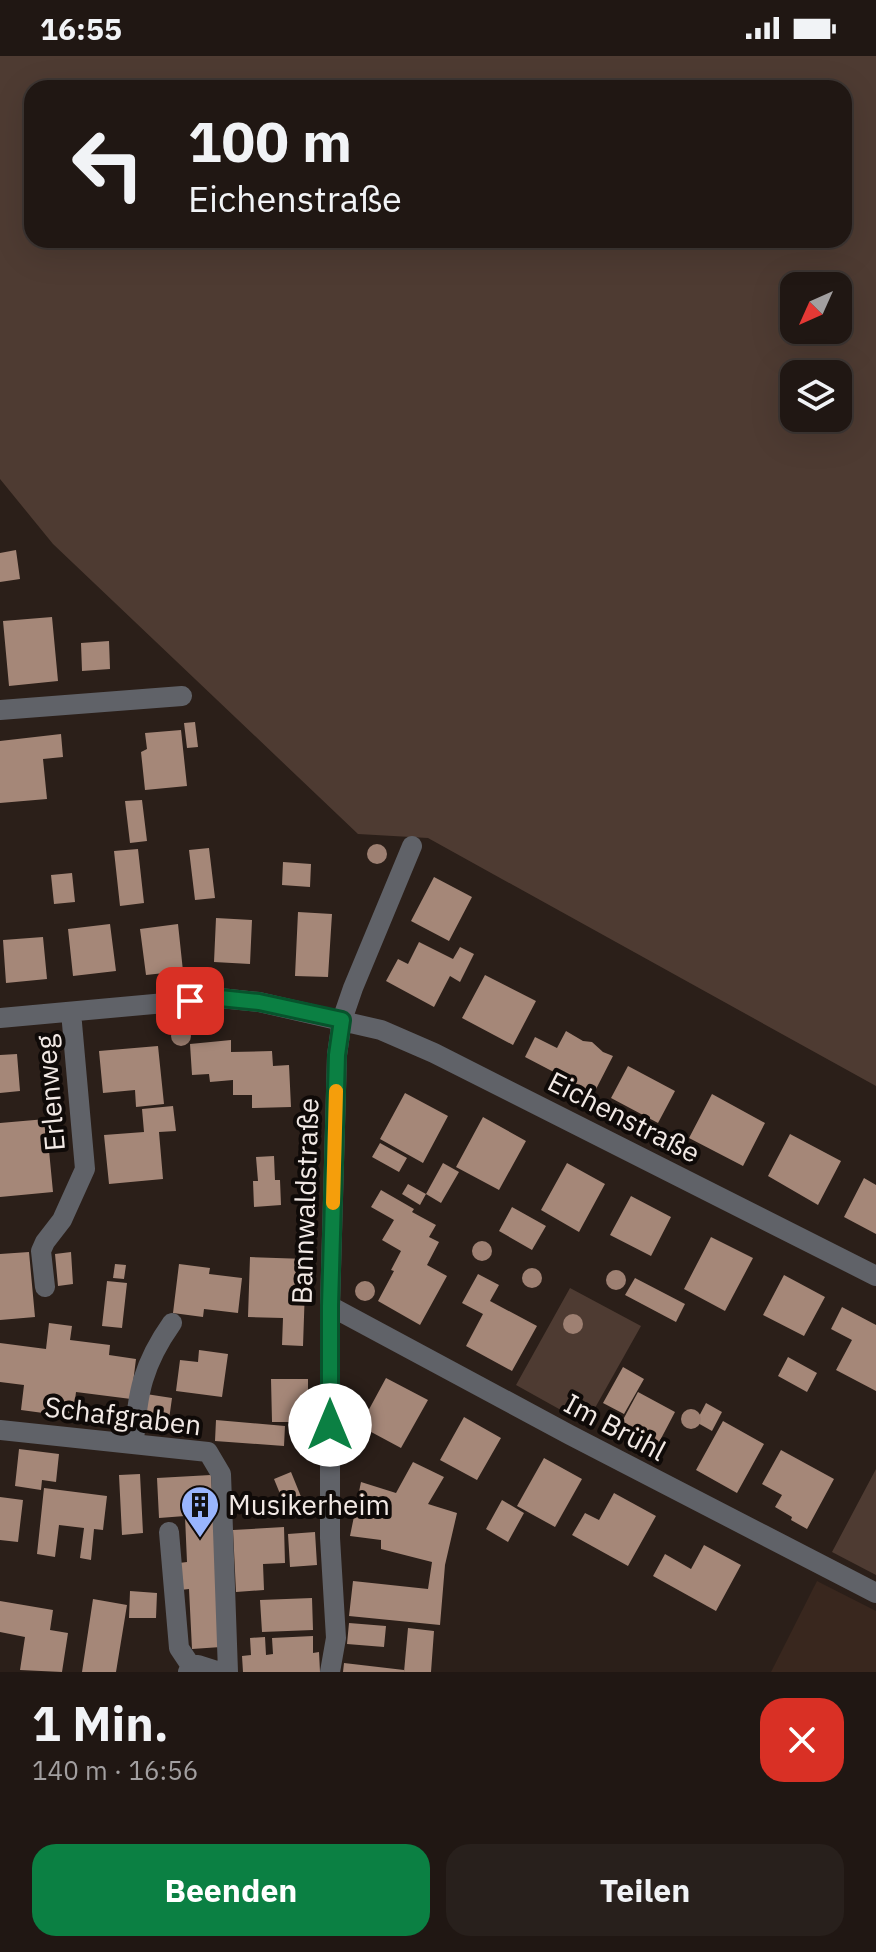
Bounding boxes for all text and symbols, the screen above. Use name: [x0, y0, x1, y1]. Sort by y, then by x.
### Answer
text: 16:55: [40, 9, 122, 48]
text: 100 m: [188, 105, 352, 177]
icon: left: [56, 112, 160, 216]
text: Eichenstraße: [188, 175, 402, 222]
north arrow: [780, 272, 852, 344]
map controls: [780, 272, 852, 432]
button: layers: [780, 360, 852, 432]
pin: [156, 967, 224, 1035]
icon: arrive: [168, 979, 212, 1023]
street label: Erlenweg: [26, 1033, 73, 1153]
street label: Eichenstraße: [542, 1062, 707, 1171]
street label: Bannwaldstraße: [282, 1097, 327, 1305]
position arrow: [288, 1383, 372, 1467]
street label: Im Brühl: [558, 1384, 673, 1469]
street label: Schafgraben: [43, 1388, 204, 1443]
building icon: Musikerheim: [179, 1484, 221, 1539]
place label: Musikerheim: [228, 1486, 390, 1523]
text: 1 Min.: [32, 1692, 169, 1754]
button: close: [760, 1698, 844, 1782]
text: 140 m · 16:56: [32, 1753, 198, 1787]
button: Beenden: [32, 1844, 430, 1936]
button: Teilen: [446, 1844, 844, 1936]

